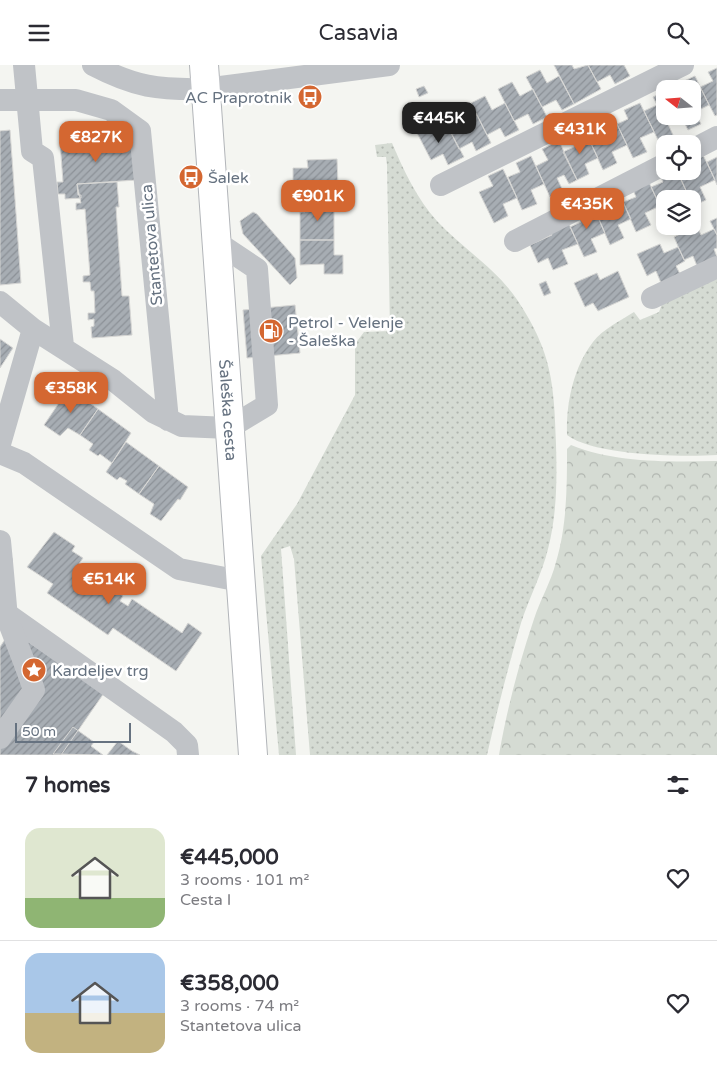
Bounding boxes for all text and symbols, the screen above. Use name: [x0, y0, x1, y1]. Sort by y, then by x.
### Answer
icon: menu: [25, 19, 53, 47]
icon: search: [664, 19, 692, 47]
text: Casavia: [319, 20, 398, 46]
north arrow: [656, 80, 701, 125]
map controls: [656, 80, 701, 235]
bus stop icon: AC Praprotnik: [297, 84, 323, 110]
place label: AC Praprotnik: [185, 88, 292, 108]
pin: €445K: [404, 101, 474, 144]
text: €445K: [413, 108, 465, 128]
pin: €431K: [545, 113, 615, 155]
text: €431K: [554, 119, 606, 139]
pin: €827K: [61, 121, 131, 163]
text: €827K: [70, 127, 122, 147]
button: locate: [656, 135, 701, 180]
bus stop icon: Šalek: [178, 164, 204, 190]
place label: Šalek: [208, 168, 249, 188]
pin: €901K: [283, 179, 353, 222]
street label: Stantetova ulica: [137, 183, 167, 306]
text: €901K: [292, 186, 344, 206]
pin: €435K: [552, 187, 622, 230]
button: layers: [656, 190, 701, 235]
text: €435K: [561, 194, 613, 214]
place label: Petrol - Velenje - Šaleška: [288, 313, 403, 351]
fuel station icon: Petrol - Velenje - Šaleška: [258, 318, 284, 344]
street label: Šaleška cesta: [214, 359, 241, 462]
pin: €358K: [36, 371, 106, 414]
text: €358K: [45, 378, 97, 398]
pin: €514K: [74, 563, 144, 605]
text: €514K: [83, 569, 135, 589]
place icon: Kardeljev trg: [21, 657, 47, 683]
place label: Kardeljev trg: [52, 661, 149, 681]
scale bar: [15, 720, 131, 743]
text: 50 m: [22, 723, 56, 740]
icon: filters: [664, 771, 692, 799]
text: 7 homes: [25, 773, 110, 798]
text: €445,000: [180, 845, 279, 870]
icon: home: [65, 848, 125, 908]
icon: heart: [664, 864, 692, 892]
text: 3 rooms · 101 m²: [180, 870, 309, 890]
text: Cesta I: [180, 890, 231, 910]
text: €358,000: [180, 971, 279, 996]
icon: home: [65, 973, 125, 1033]
icon: heart: [664, 989, 692, 1017]
text: 3 rooms · 74 m²: [180, 996, 299, 1016]
text: Stantetova ulica: [180, 1016, 302, 1036]

